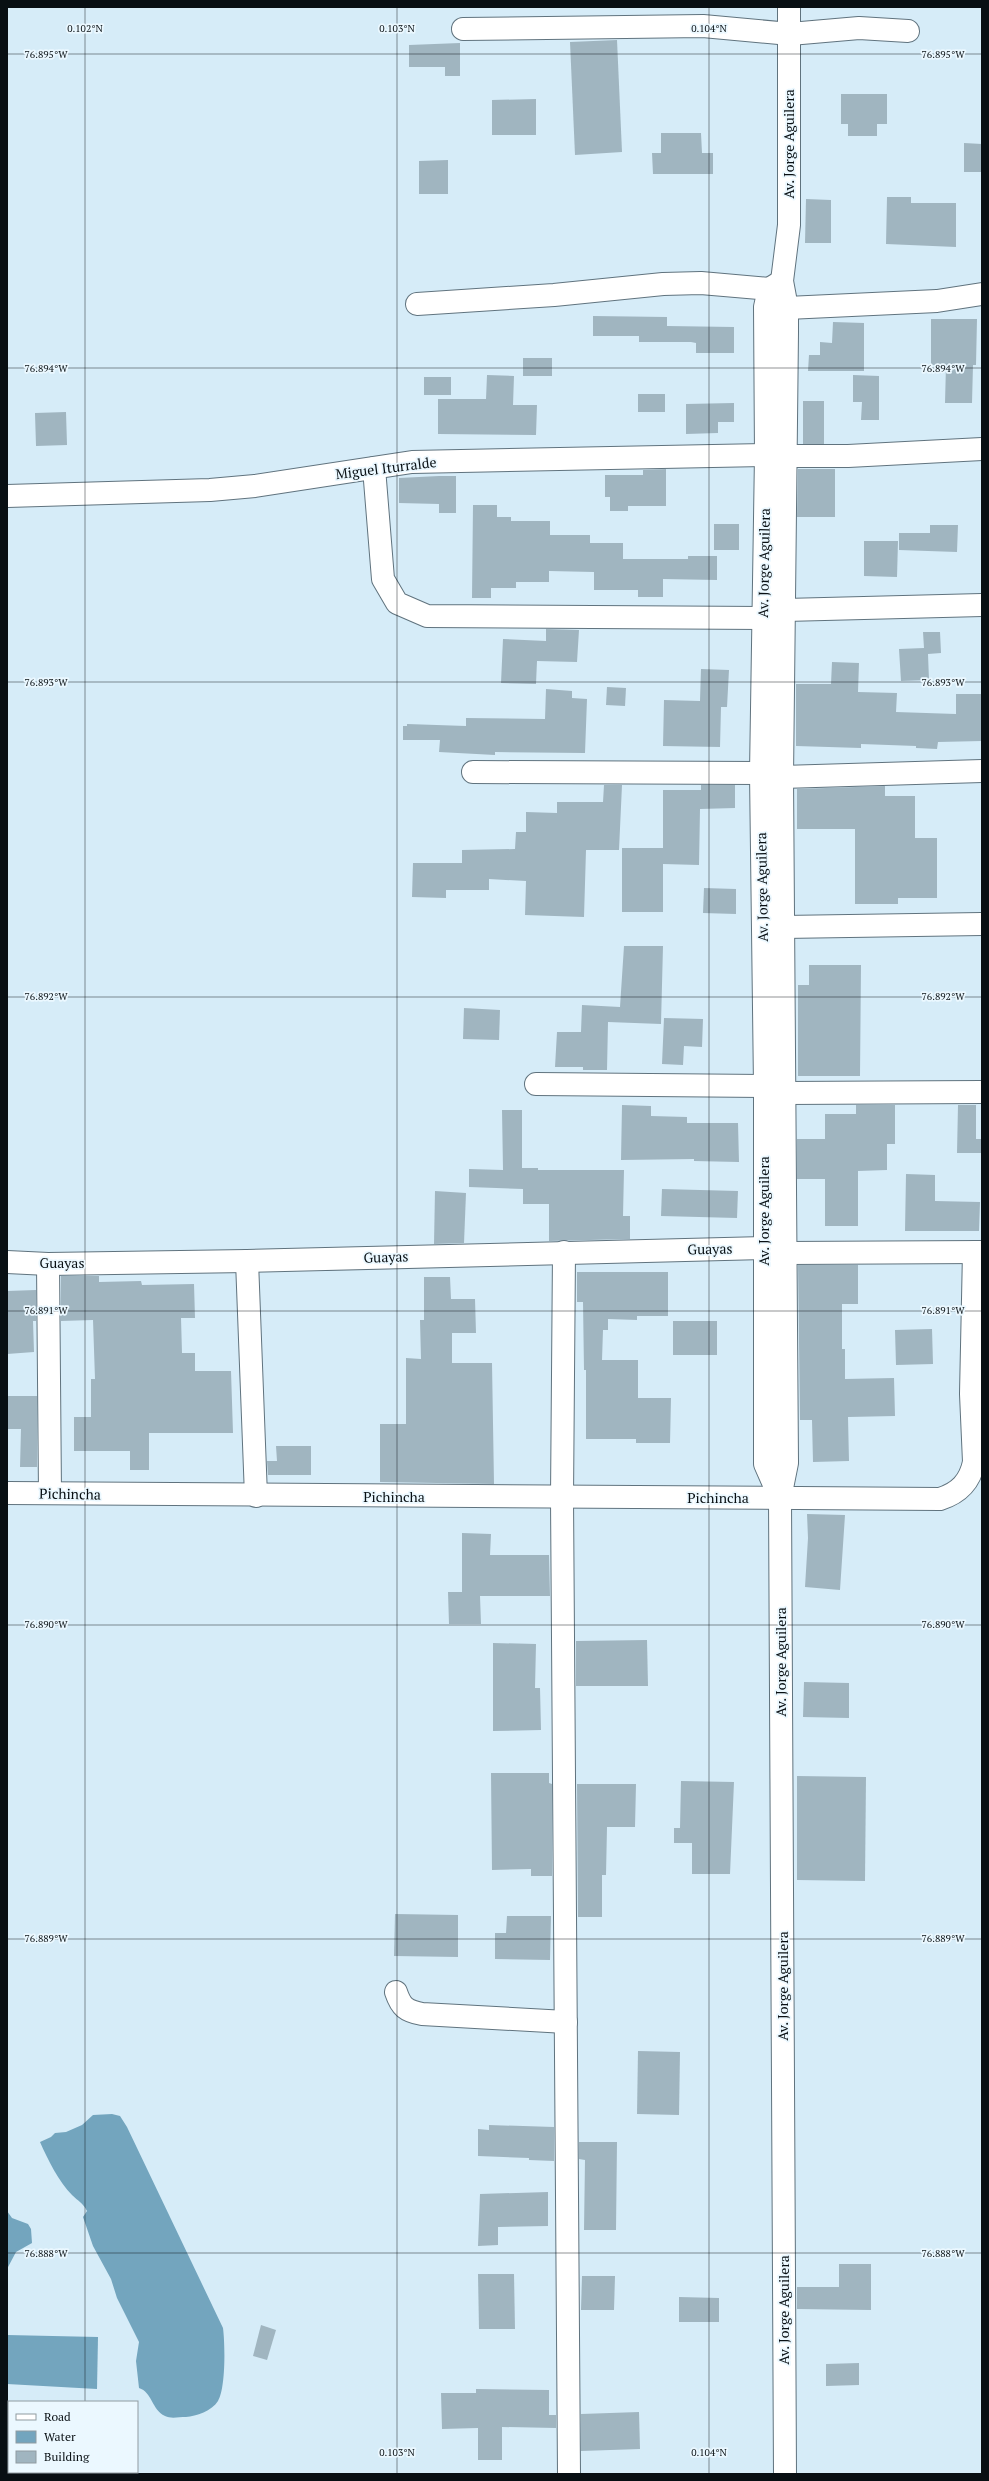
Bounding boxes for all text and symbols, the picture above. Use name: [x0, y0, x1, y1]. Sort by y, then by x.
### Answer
text: 0.102°N: [67, 22, 104, 35]
text: 0.103°N: [379, 22, 416, 35]
text: 0.104°N: [691, 22, 728, 35]
text: 76.895°W: [24, 48, 68, 61]
text: 76.895°W: [921, 48, 965, 61]
street label: Av. Jorge Aguilera: [779, 89, 798, 199]
text: 76.894°W: [24, 362, 68, 375]
text: 76.894°W: [921, 362, 965, 375]
street label: Miguel Iturralde: [334, 452, 437, 483]
street label: Av. Jorge Aguilera: [753, 508, 774, 618]
text: 76.893°W: [24, 676, 68, 689]
text: 76.893°W: [921, 676, 965, 689]
street label: Av. Jorge Aguilera: [751, 832, 772, 942]
text: 76.892°W: [24, 990, 68, 1003]
text: 76.892°W: [921, 990, 965, 1003]
street label: Av. Jorge Aguilera: [754, 1156, 773, 1266]
street label: Guayas: [687, 1239, 733, 1258]
street label: Guayas: [363, 1246, 409, 1267]
street label: Guayas: [40, 1253, 84, 1272]
text: 76.891°W: [24, 1304, 68, 1317]
text: 76.891°W: [921, 1304, 965, 1317]
street label: Pichincha: [39, 1483, 101, 1504]
street label: Pichincha: [363, 1487, 425, 1506]
street label: Pichincha: [687, 1488, 749, 1507]
street label: Av. Jorge Aguilera: [771, 1607, 790, 1717]
text: 76.890°W: [24, 1618, 68, 1631]
text: 76.890°W: [921, 1618, 965, 1631]
street label: Av. Jorge Aguilera: [773, 1931, 792, 2041]
text: 76.889°W: [24, 1932, 68, 1945]
text: 76.889°W: [921, 1932, 965, 1945]
text: 76.888°W: [24, 2247, 68, 2260]
text: 76.888°W: [921, 2247, 965, 2260]
street label: Av. Jorge Aguilera: [774, 2255, 793, 2365]
legend: [8, 2401, 138, 2473]
text: Road: [44, 2409, 71, 2424]
text: Water: [44, 2429, 76, 2444]
text: 0.103°N: [379, 2446, 416, 2459]
text: 0.104°N: [691, 2446, 728, 2459]
text: Building: [44, 2449, 90, 2464]

